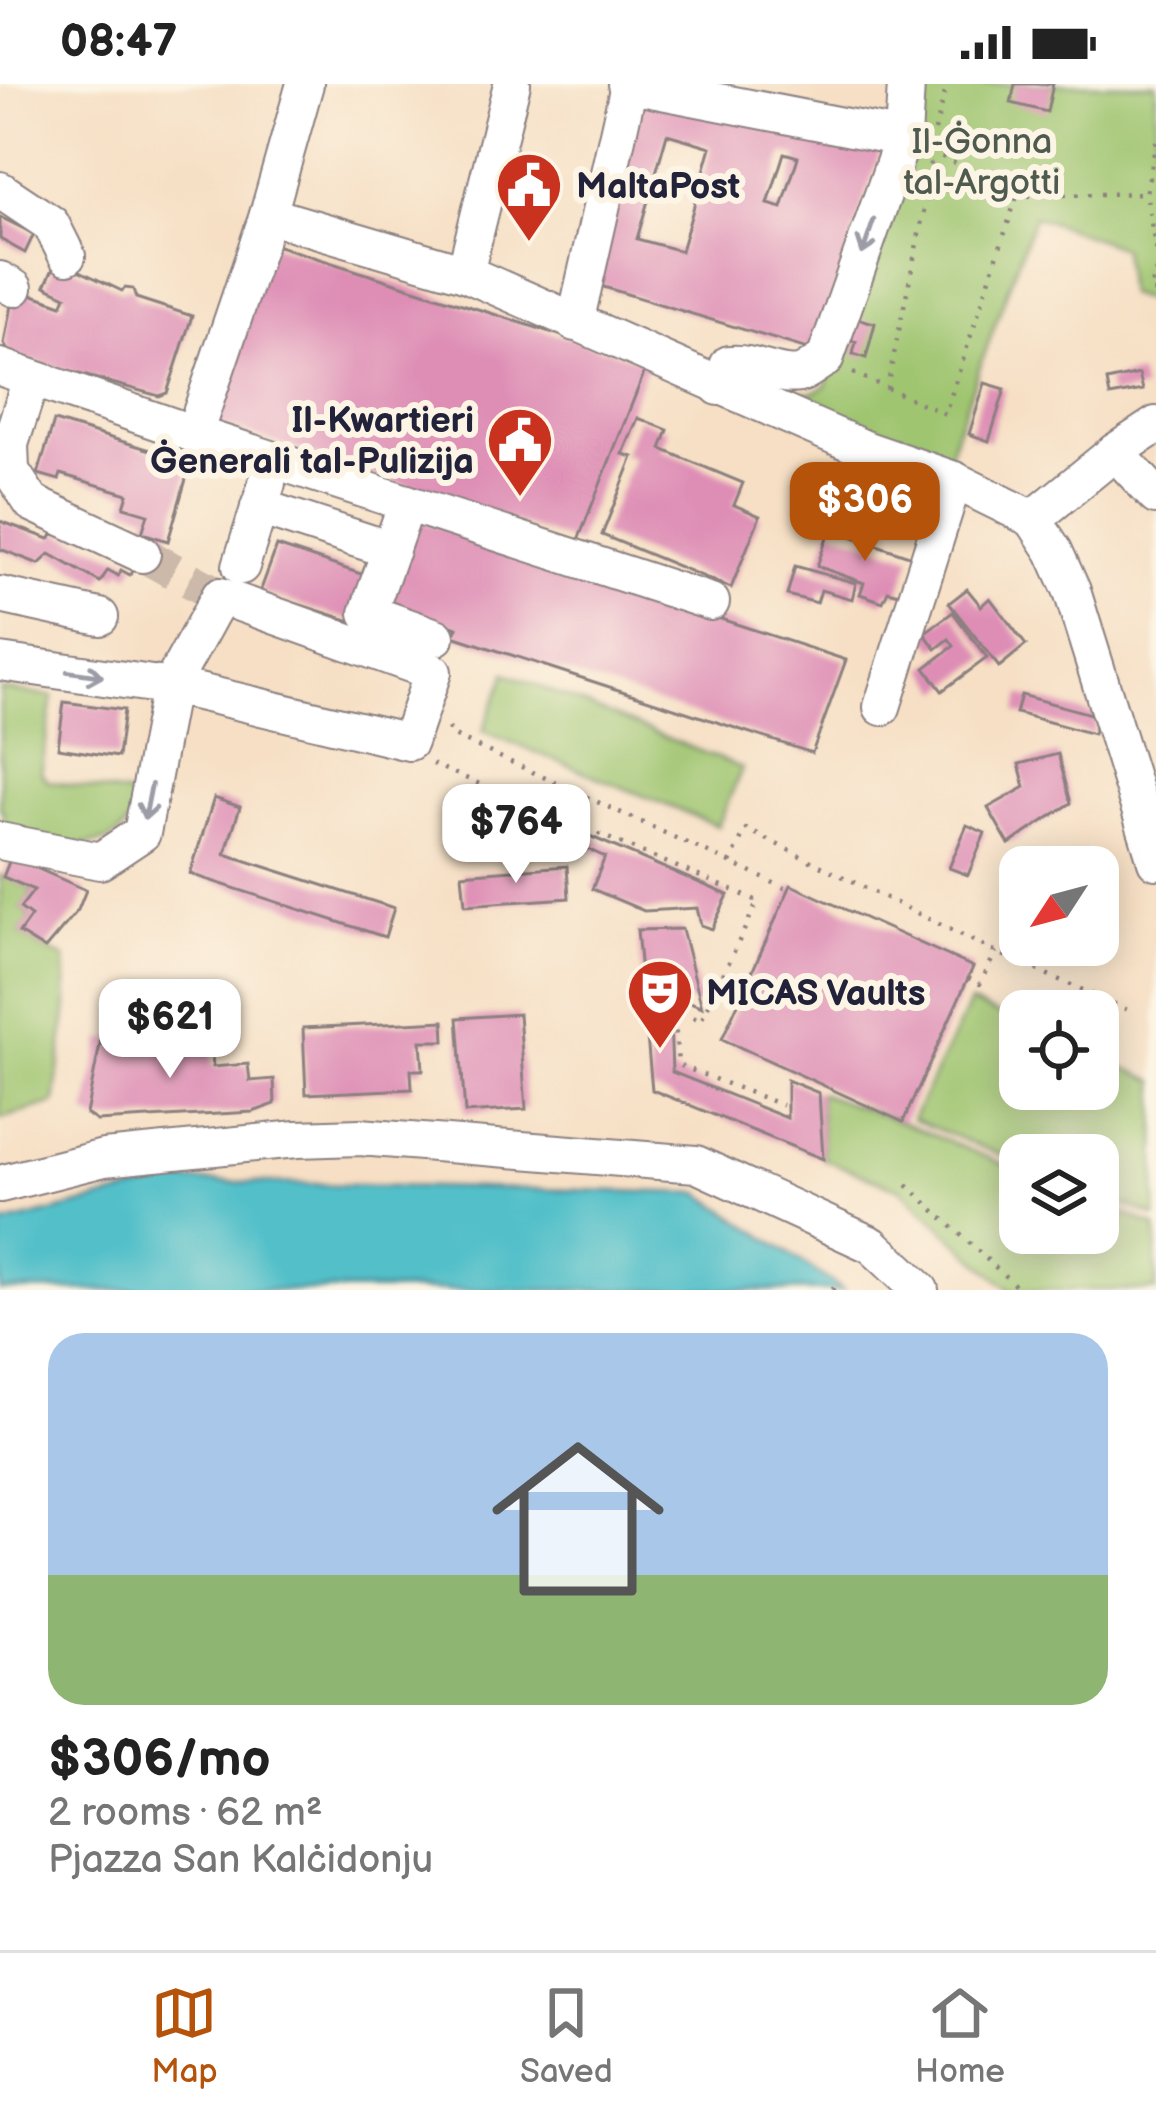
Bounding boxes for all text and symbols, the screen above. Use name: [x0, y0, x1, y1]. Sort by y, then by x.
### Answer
text: 08:47: [60, 15, 177, 70]
park label: Il-Ġonna tal-Argotti: [904, 121, 1060, 205]
public building icon: MaltaPost: [494, 150, 564, 244]
place label: MaltaPost: [576, 166, 740, 209]
one-way arrow: [856, 218, 877, 255]
place label: Il-Kwartieri Ġenerali tal-Pulizija: [150, 400, 474, 484]
public building icon: Il-Kwartieri Ġenerali tal-Pulizija: [485, 405, 555, 499]
pin: $306: [794, 462, 936, 564]
text: $306: [817, 477, 913, 524]
one-way arrow: [65, 663, 104, 686]
one-way arrow: [136, 781, 158, 820]
pin: $764: [445, 784, 587, 886]
text: $764: [469, 799, 563, 846]
north arrow: [999, 846, 1119, 966]
map controls: [999, 846, 1119, 1254]
theatre icon: MICAS Vaults: [625, 957, 695, 1051]
place label: MICAS Vaults: [706, 973, 925, 1016]
pin: $621: [99, 979, 241, 1081]
button: locate: [999, 990, 1119, 1110]
text: $621: [126, 994, 214, 1041]
button: layers: [999, 1134, 1119, 1254]
icon: home: [470, 1411, 686, 1627]
text: $306/mo: [48, 1729, 271, 1790]
text: 2 rooms · 62 m²: [48, 1790, 323, 1837]
text: Pjazza San Kalċidonju: [48, 1837, 433, 1884]
tab: Map: [151, 1980, 218, 2092]
tab: Saved: [520, 1980, 613, 2092]
tab: Home: [915, 1980, 1005, 2092]

